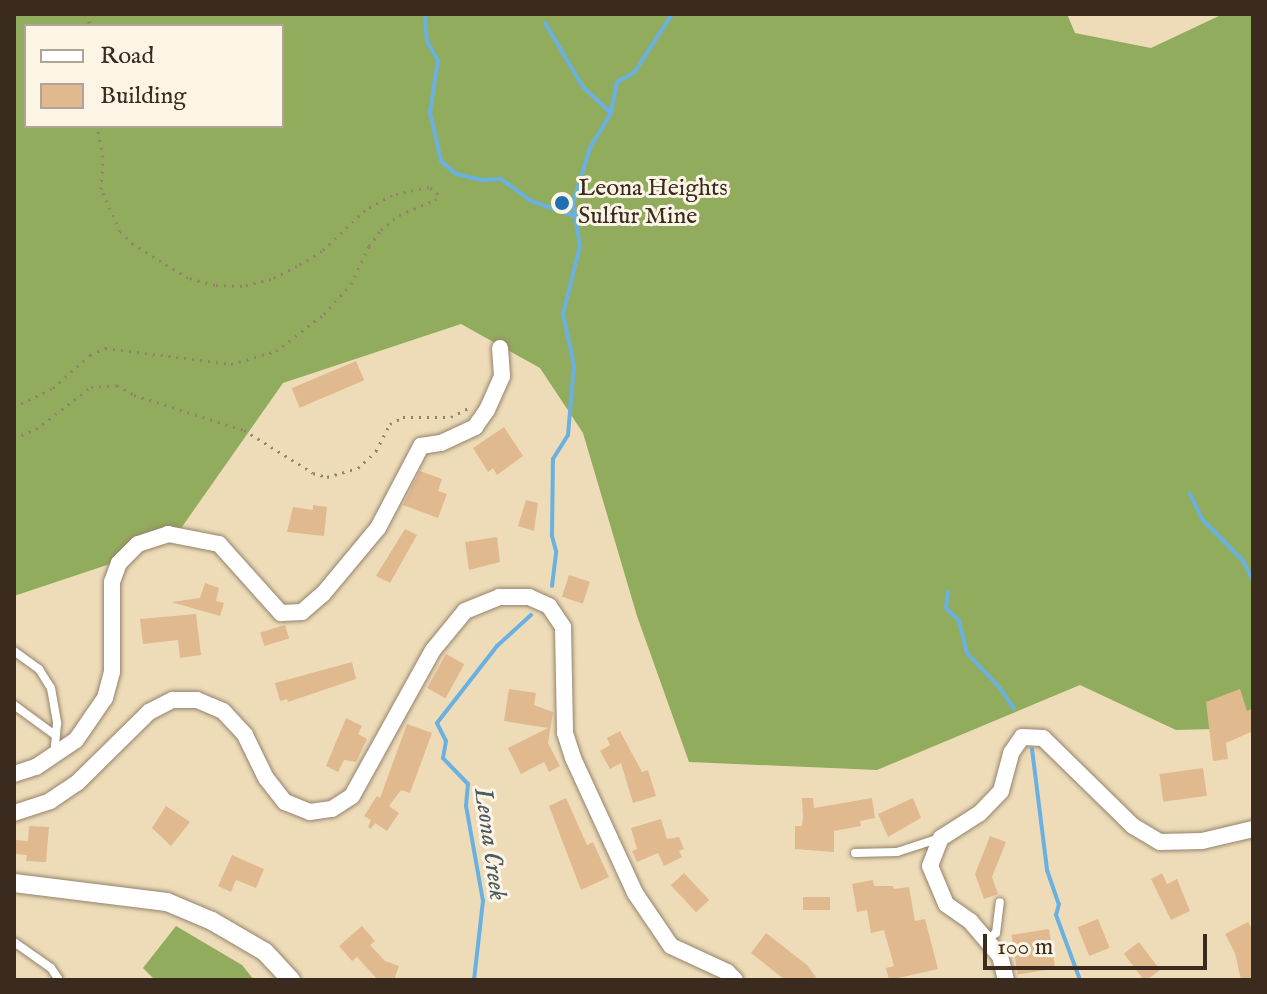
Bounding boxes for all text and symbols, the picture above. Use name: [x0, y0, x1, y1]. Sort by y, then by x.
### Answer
legend: [24, 24, 284, 128]
text: Road: [100, 41, 154, 72]
text: Building: [100, 81, 186, 112]
place label: Leona Heights Sulfur Mine: [578, 175, 728, 231]
marker: Leona Heights Sulfur Mine: [553, 194, 571, 212]
water label: Leona Creek: [467, 786, 513, 902]
scale bar: [987, 918, 1211, 968]
text: 100 m: [997, 932, 1053, 963]

